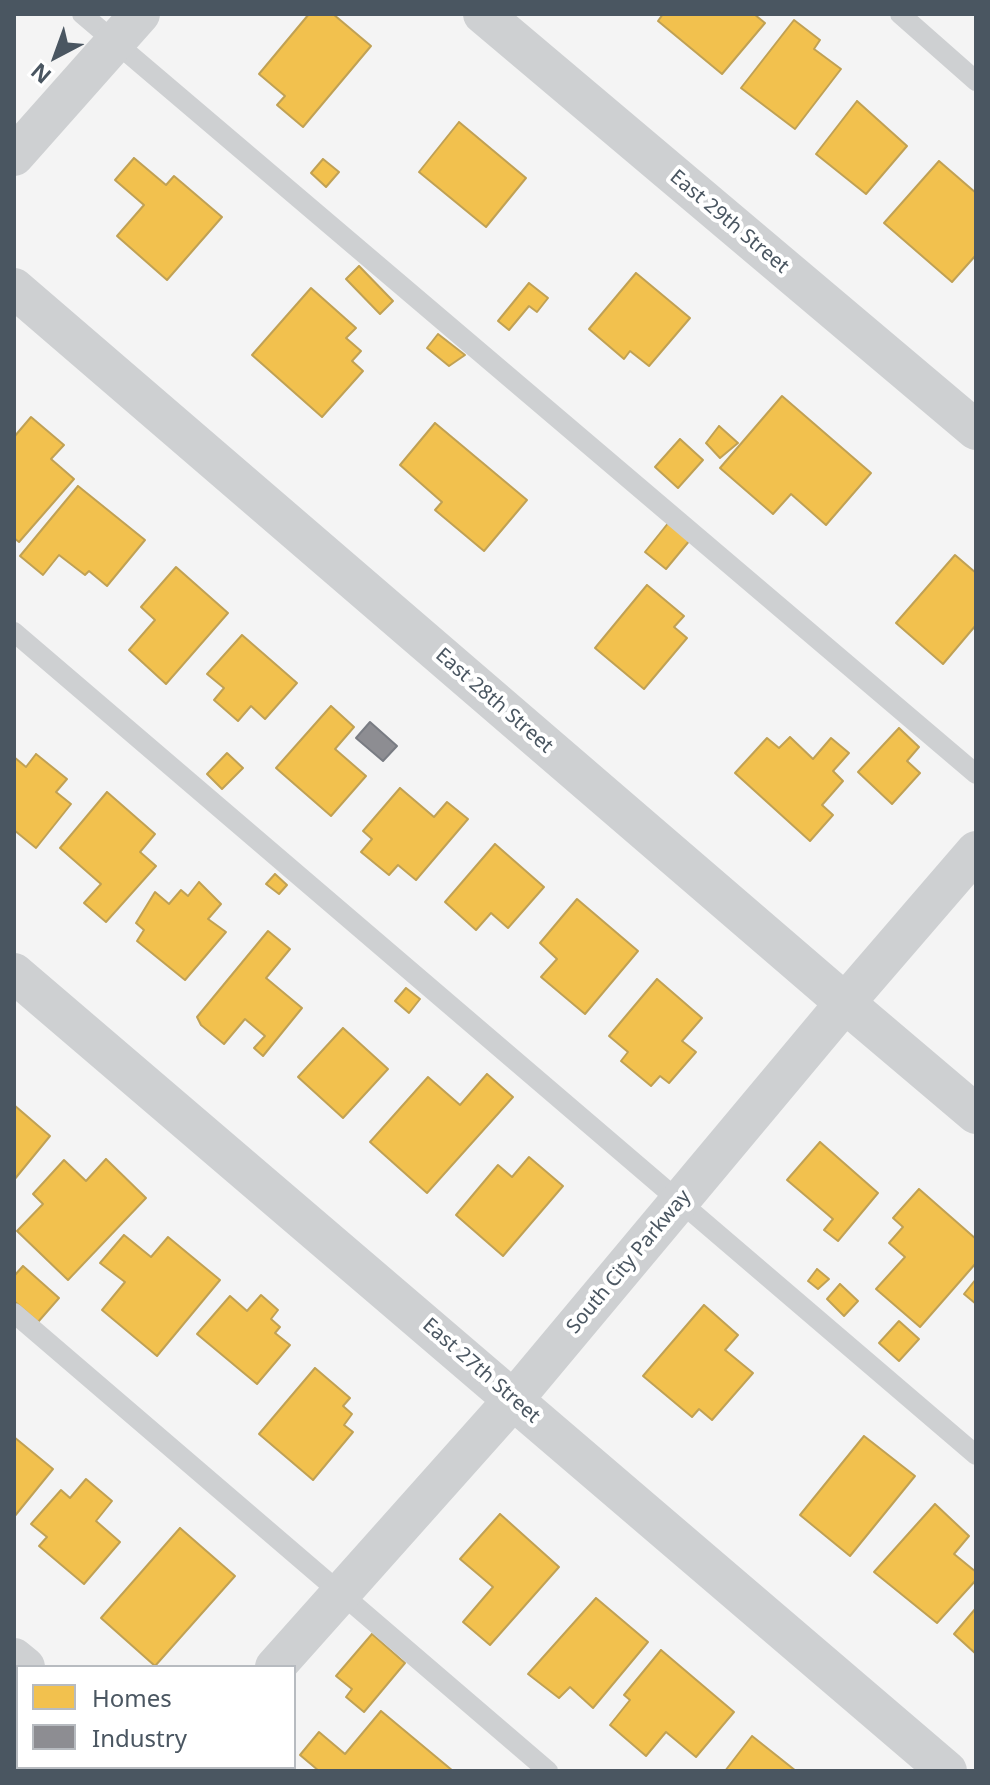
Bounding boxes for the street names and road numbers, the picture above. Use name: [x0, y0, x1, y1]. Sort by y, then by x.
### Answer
street label: East 29th Street: [665, 165, 793, 279]
street label: East 28th Street: [430, 643, 558, 759]
street label: South City Parkway: [562, 1185, 696, 1339]
street label: East 27th Street: [417, 1313, 545, 1429]

